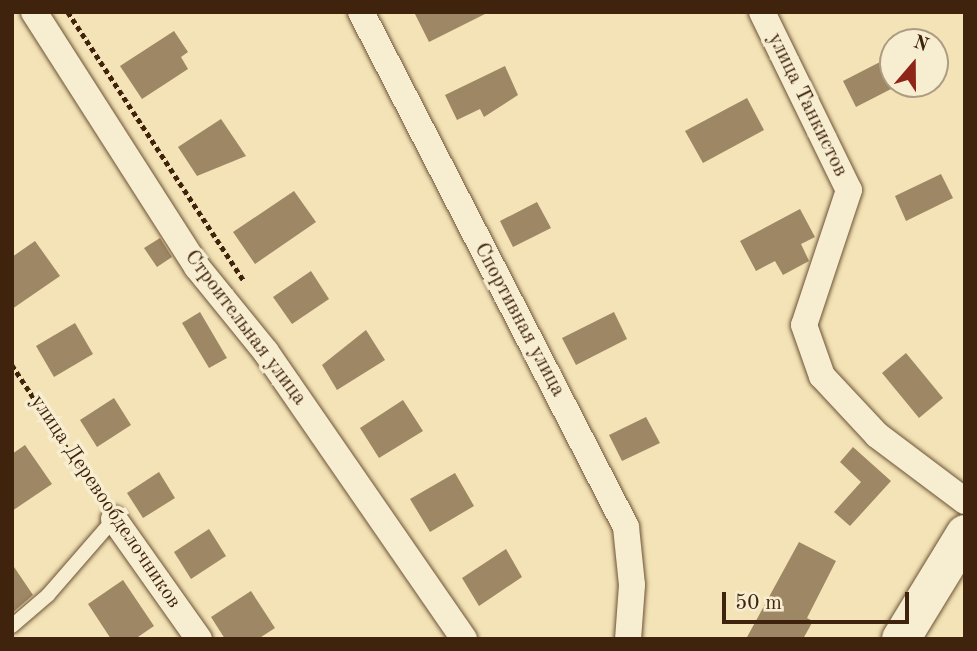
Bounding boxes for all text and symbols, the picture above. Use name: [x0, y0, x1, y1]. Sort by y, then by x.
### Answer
north arrow: [879, 28, 949, 98]
street label: улица Танкистов: [761, 29, 853, 181]
text: N: [911, 33, 931, 56]
street label: Спортивная улица: [468, 239, 570, 401]
street label: Строительная улица: [178, 245, 312, 411]
street label: улица Деревообделочников: [24, 391, 186, 613]
scale bar: [725, 578, 912, 622]
text: 50 m: [735, 593, 782, 614]

